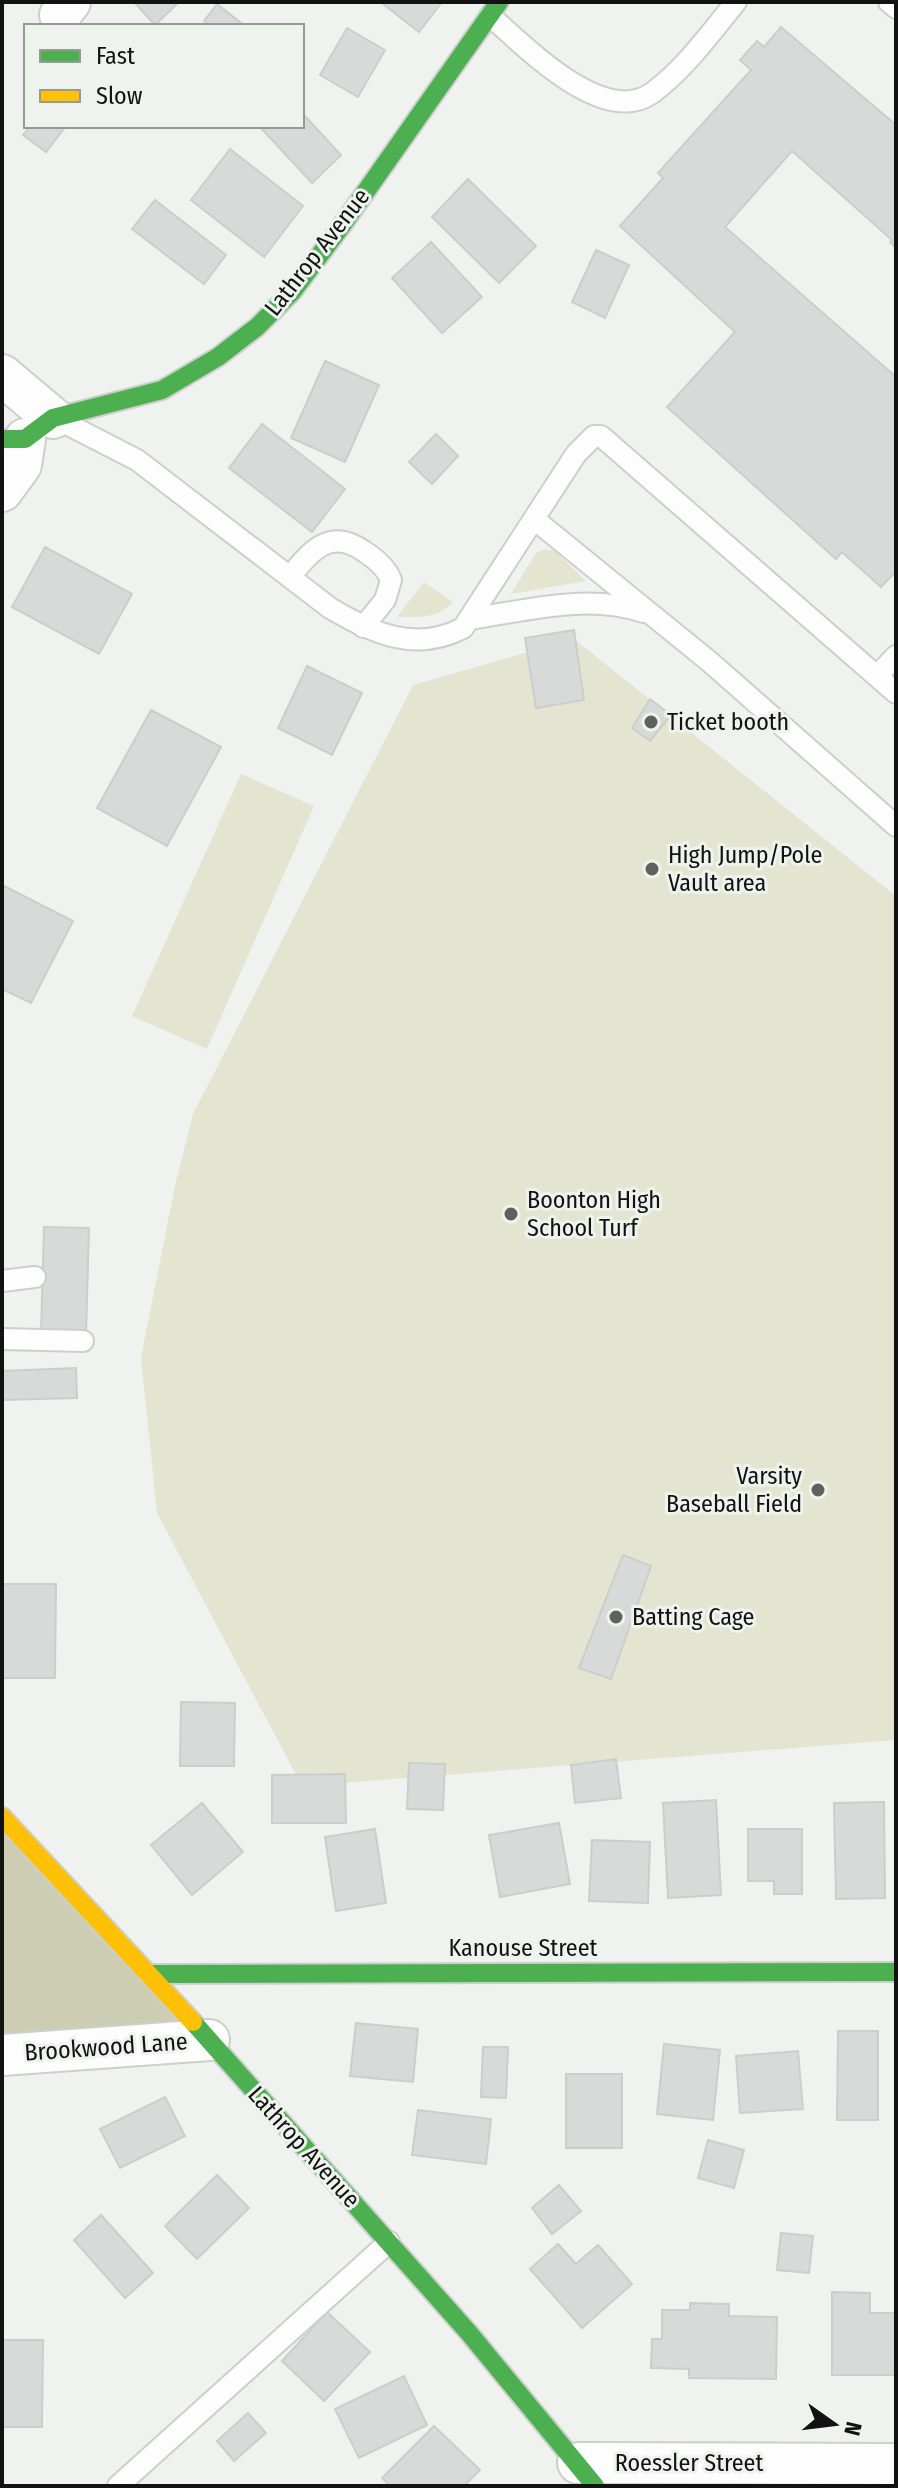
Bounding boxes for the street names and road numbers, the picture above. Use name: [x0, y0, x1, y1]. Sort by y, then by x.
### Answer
street label: Lathrop Avenue: [259, 183, 375, 321]
street label: Kanouse Street: [449, 1934, 598, 1962]
street label: Brookwood Lane: [23, 2027, 189, 2067]
street label: Lathrop Avenue: [242, 2081, 366, 2213]
street label: Roessler Street: [615, 2449, 763, 2477]

